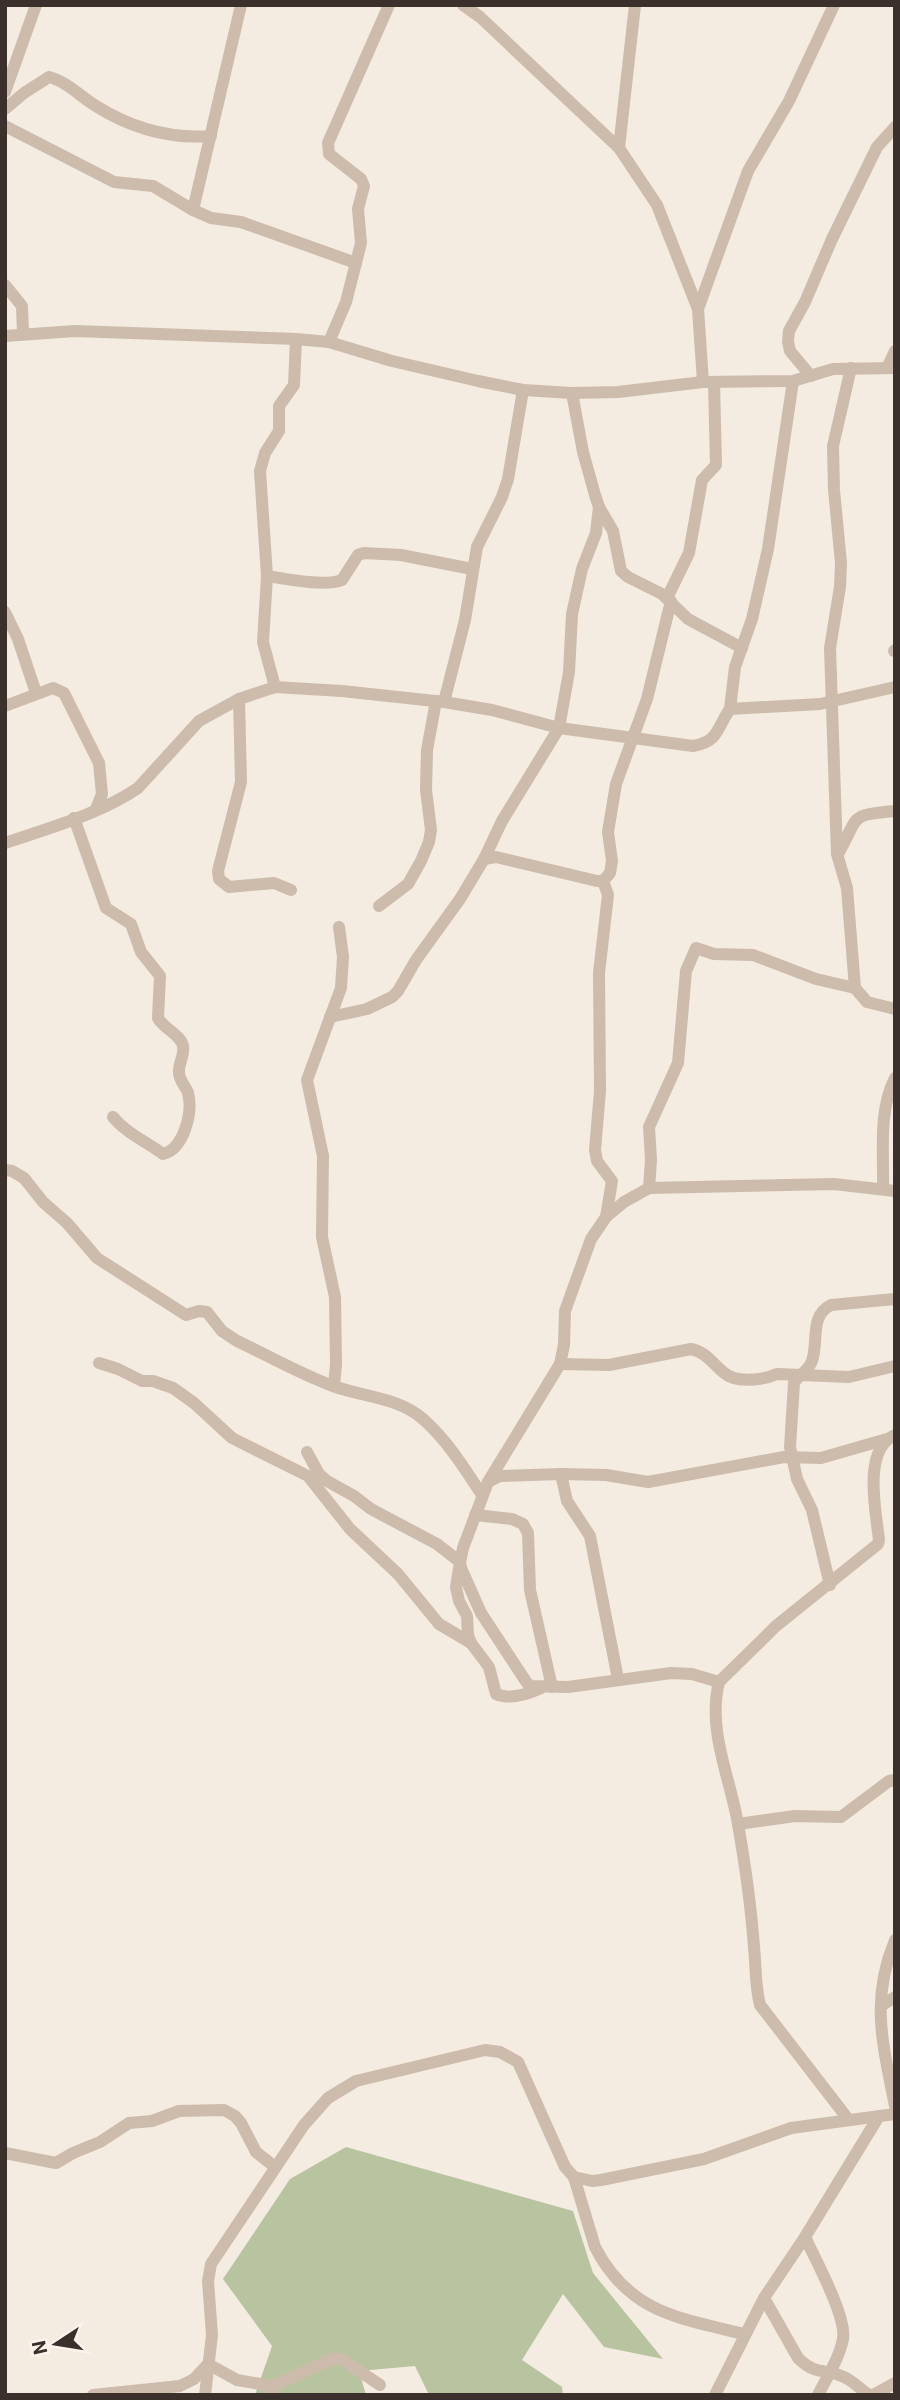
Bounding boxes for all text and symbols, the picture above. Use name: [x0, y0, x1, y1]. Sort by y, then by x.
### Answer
north arrow: [21, 2309, 91, 2379]
text: N: [27, 2338, 53, 2356]

